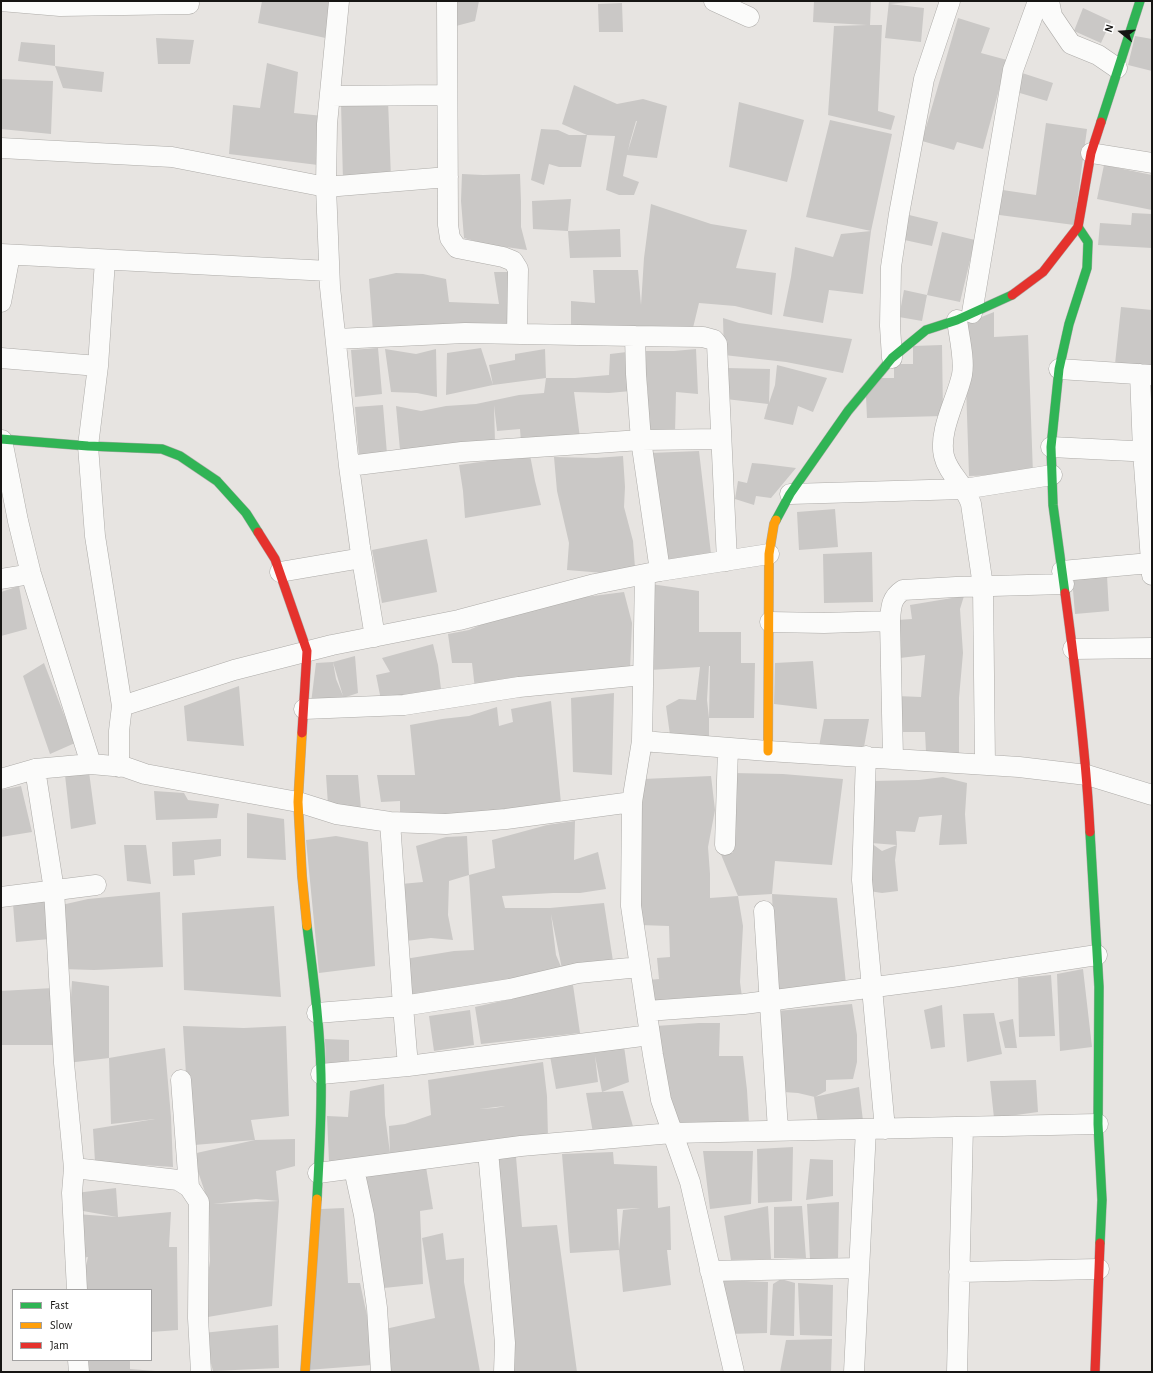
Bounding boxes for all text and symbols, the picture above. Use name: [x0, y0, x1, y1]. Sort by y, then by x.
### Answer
north arrow: [1101, 12, 1141, 52]
text: N: [1103, 23, 1115, 34]
legend: [12, 1289, 152, 1361]
text: Fast: [50, 1299, 69, 1311]
text: Slow: [50, 1319, 72, 1331]
text: Jam: [50, 1339, 69, 1351]

